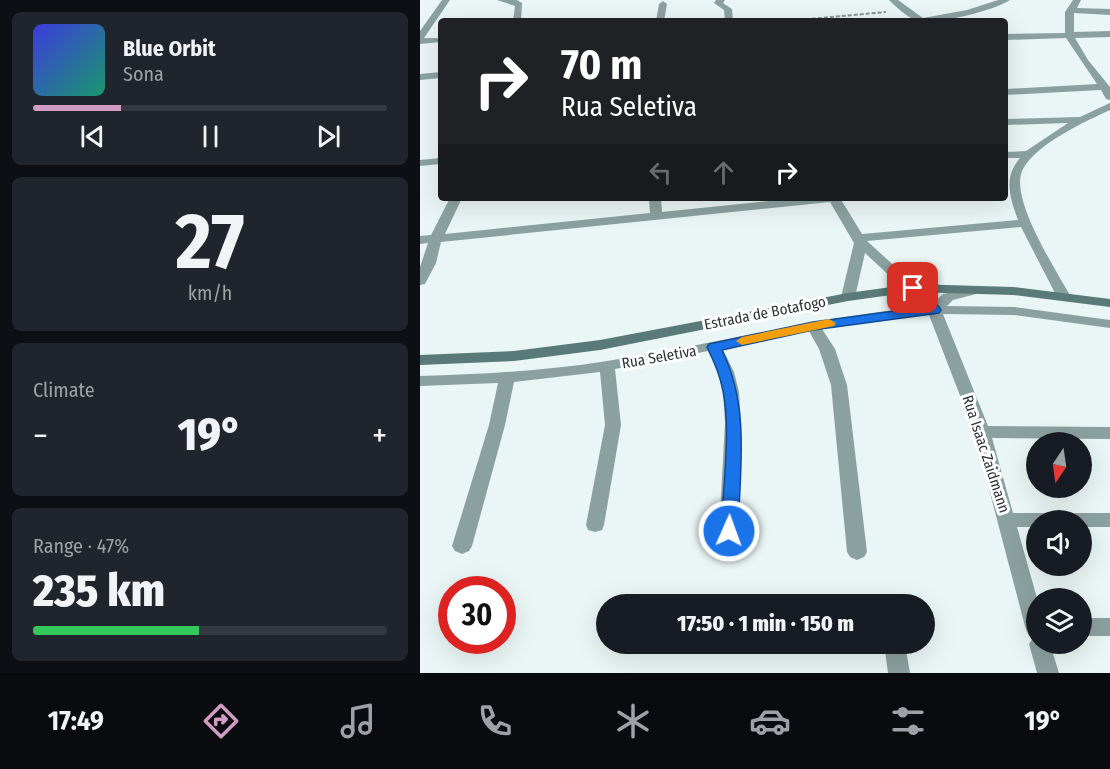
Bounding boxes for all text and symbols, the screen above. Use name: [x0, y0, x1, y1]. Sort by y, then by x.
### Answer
text: Blue Orbit: [123, 35, 216, 62]
text: 70 m: [561, 40, 642, 90]
icon: right: [462, 42, 540, 120]
text: Sona: [123, 62, 164, 86]
text: Rua Seletiva: [561, 91, 697, 123]
icon: previous: [76, 120, 109, 153]
icon: pause: [194, 120, 227, 153]
icon: next: [312, 120, 345, 153]
icon: left: [644, 156, 677, 189]
icon: ahead: [707, 156, 740, 189]
icon: right: [770, 156, 803, 189]
text: 27: [176, 195, 244, 289]
pin: [887, 262, 938, 313]
icon: arrive: [896, 271, 929, 304]
text: km/h: [188, 281, 232, 305]
street label: Estrada de Botafogo: [703, 292, 827, 334]
street label: Rua Seletiva: [620, 342, 698, 372]
text: Climate: [33, 378, 95, 402]
street label: Rua Isaac Zaidmann: [959, 393, 1013, 515]
text: 19°: [178, 408, 242, 462]
text: −: [33, 416, 48, 456]
text: +: [372, 416, 387, 456]
north arrow: [1026, 432, 1092, 498]
map controls: [1026, 432, 1092, 654]
position arrow: [697, 499, 761, 563]
button: sound: [1026, 510, 1092, 576]
text: Range · 47%: [33, 534, 129, 558]
text: 235 km: [33, 564, 165, 618]
speed limit sign: 30: [438, 576, 516, 654]
button: layers: [1026, 588, 1092, 654]
text: 17:50 · 1 min · 150 m: [677, 610, 854, 637]
icon: directions: [200, 700, 242, 742]
icon: music: [337, 700, 379, 742]
icon: phone: [474, 700, 516, 742]
icon: climate: [612, 700, 654, 742]
icon: car: [749, 700, 791, 742]
icon: filters: [887, 700, 929, 742]
text: 17:49: [48, 705, 104, 737]
text: 19°: [1024, 705, 1062, 737]

